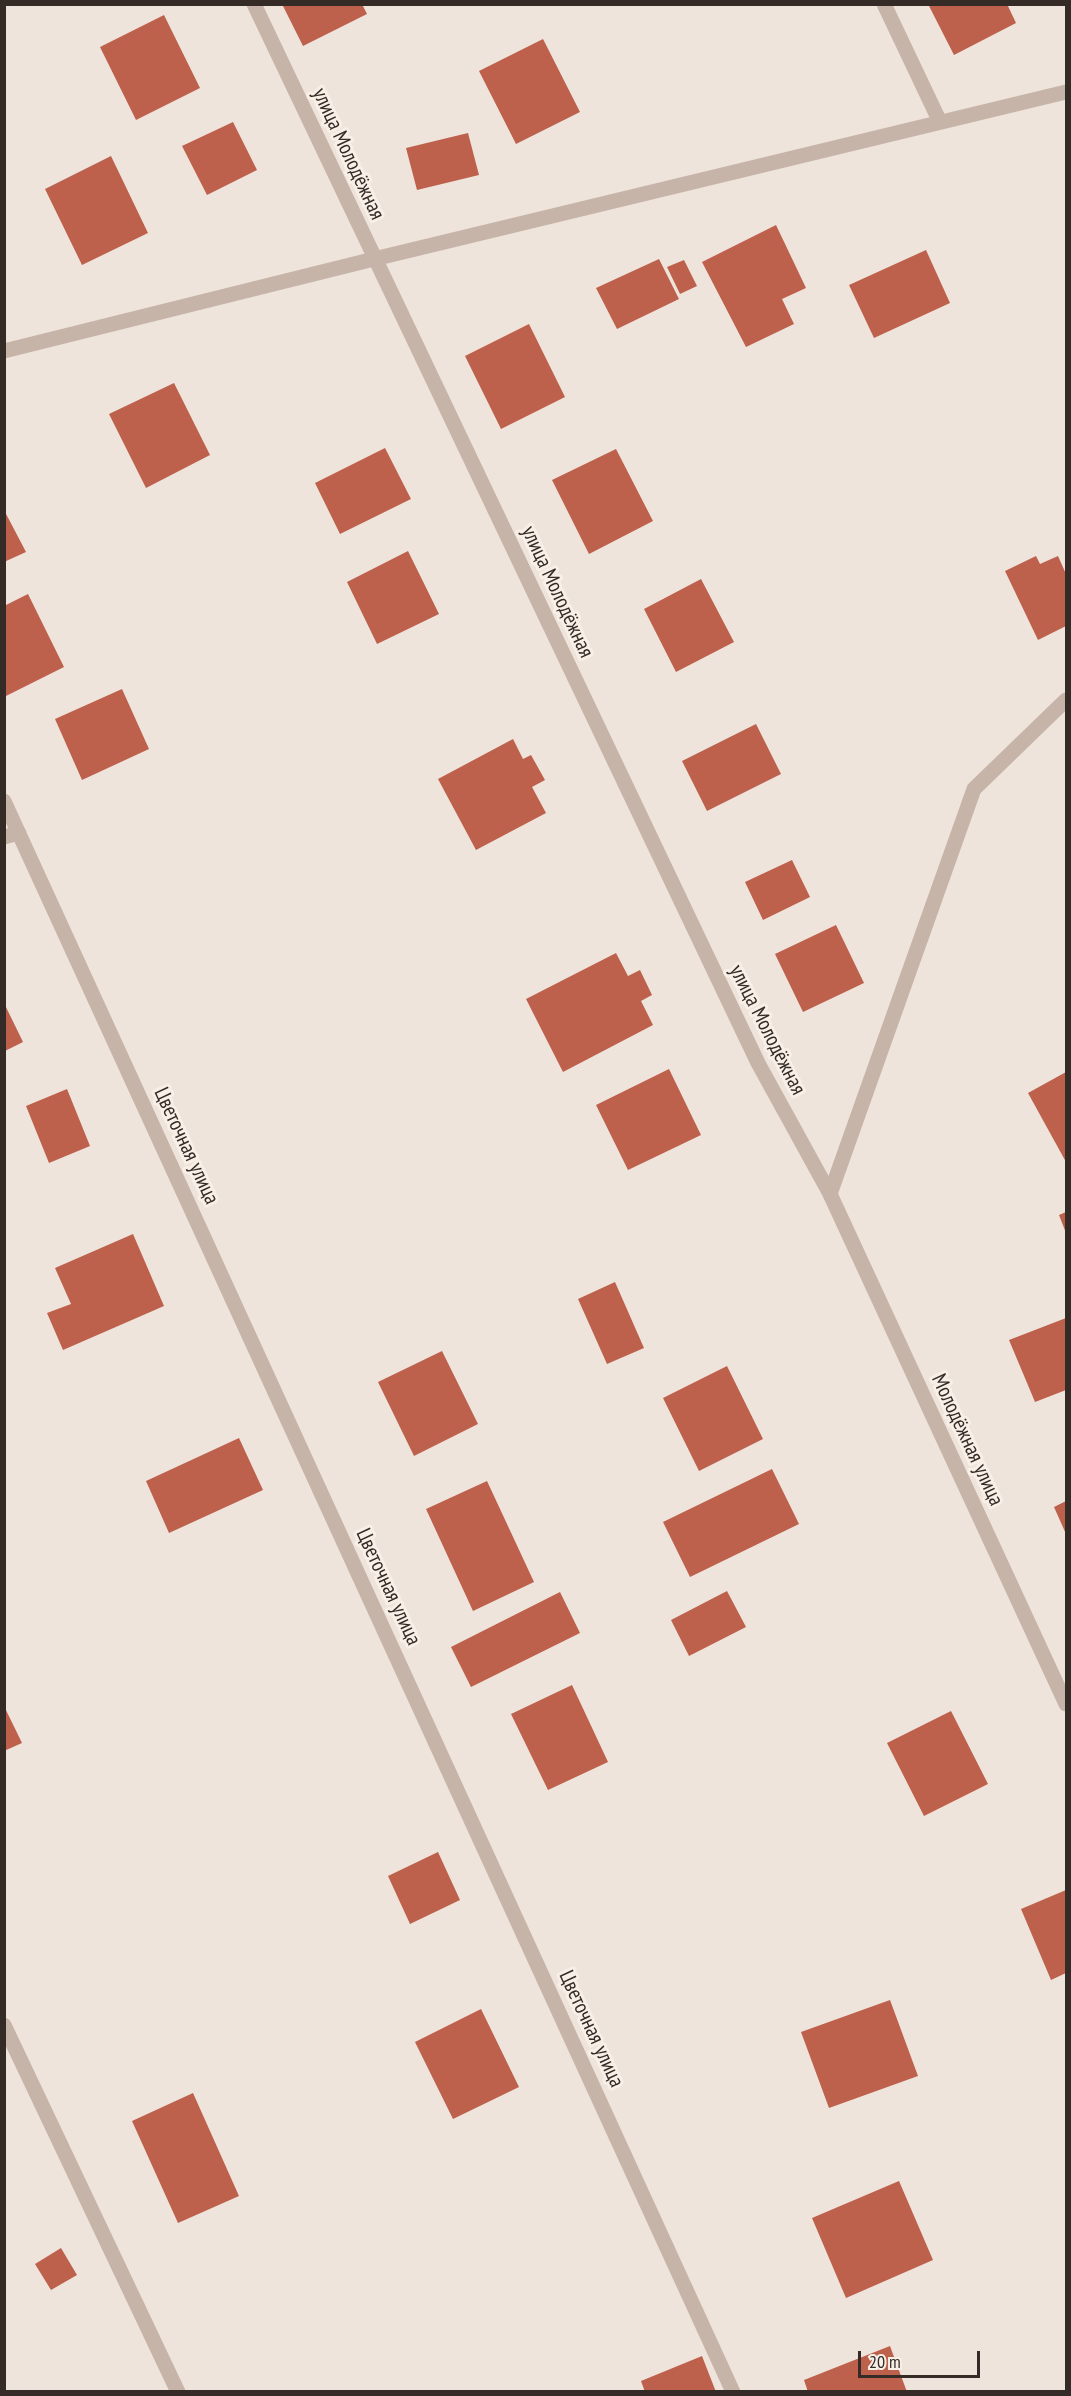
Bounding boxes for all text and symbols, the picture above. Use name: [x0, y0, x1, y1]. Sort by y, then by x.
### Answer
street label: улица Молодёжная: [307, 84, 389, 224]
street label: улица Молодёжная: [516, 522, 598, 662]
street label: улица Молодёжная: [723, 961, 811, 1099]
street label: Цветочная улица: [148, 1084, 224, 1208]
street label: Молодёжная улица: [926, 1370, 1008, 1510]
street label: Цветочная улица: [350, 1525, 426, 1649]
street label: Цветочная улица: [553, 1967, 629, 2091]
scale bar: [861, 2339, 982, 2377]
text: 20 m: [869, 2350, 901, 2373]

